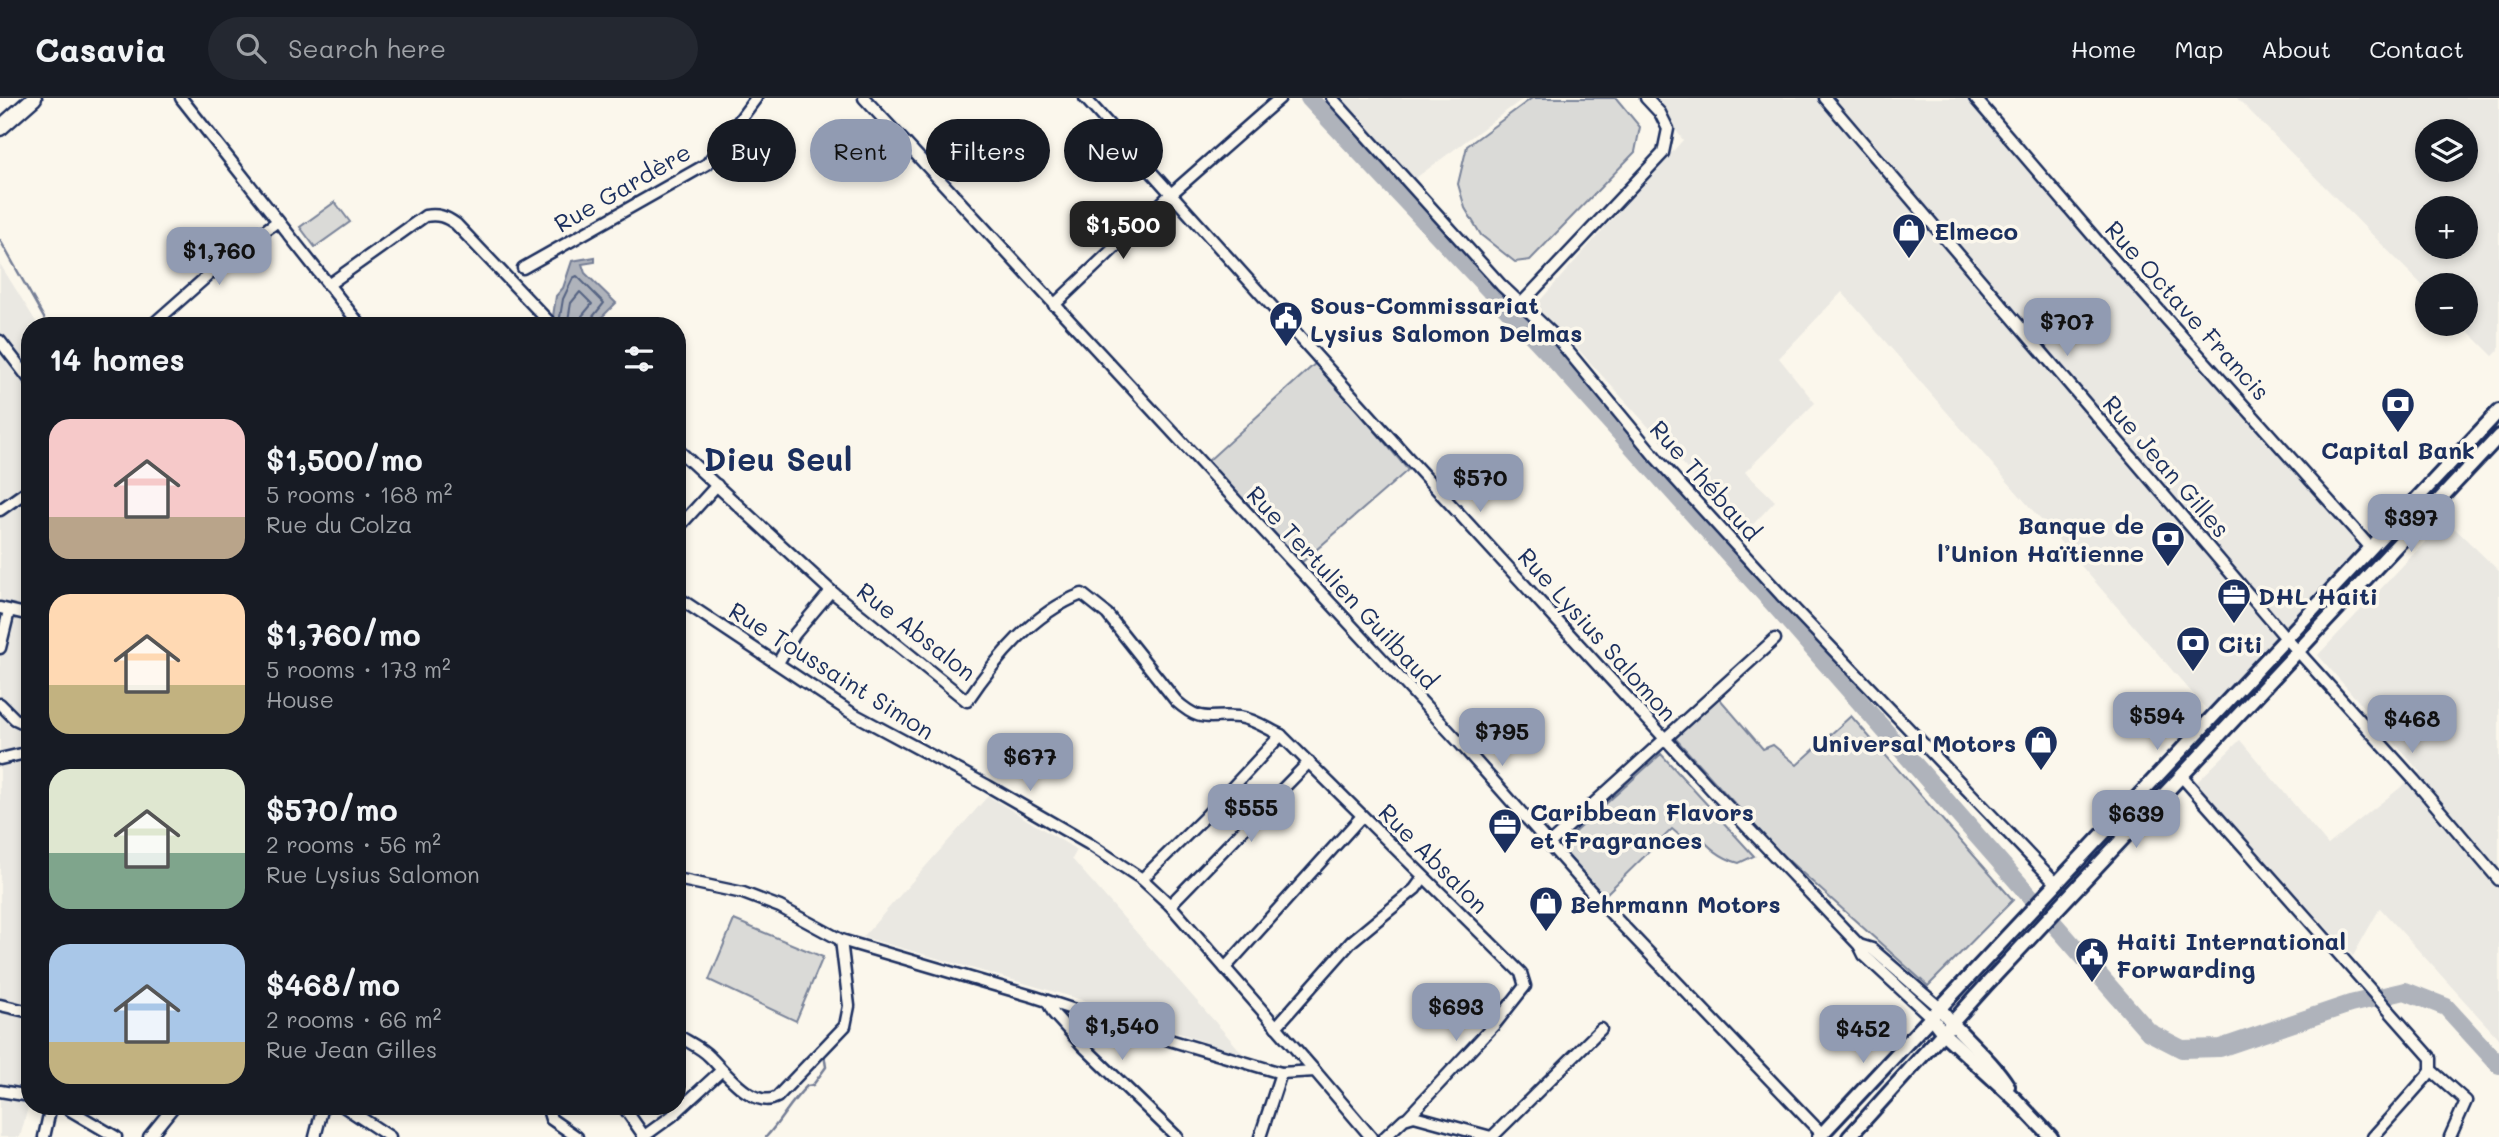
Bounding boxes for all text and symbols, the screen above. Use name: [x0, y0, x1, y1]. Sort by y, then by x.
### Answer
search box: [208, 17, 698, 80]
text: Casavia: [35, 27, 166, 70]
icon: search: [232, 29, 270, 67]
text: Search here: [288, 31, 446, 65]
text: Home: [2071, 33, 2136, 64]
text: Map: [2174, 33, 2223, 64]
text: About: [2261, 33, 2331, 64]
text: Contact: [2369, 33, 2464, 64]
chip: Buy: [707, 119, 796, 182]
chip: Rent: [810, 119, 912, 182]
chip: Filters: [926, 119, 1050, 182]
chip: New: [1064, 119, 1163, 182]
map controls: [2415, 119, 2478, 336]
button: layers: [2415, 119, 2478, 182]
street label: Rue Gardère: [548, 135, 696, 239]
button: +: [2415, 196, 2478, 259]
pin: $1,500: [1066, 202, 1180, 261]
text: $1,500: [1086, 209, 1160, 239]
shop icon: Elmeco: [1890, 211, 1928, 260]
street label: Rue Octave Francis: [2099, 214, 2277, 406]
place label: Elmeco: [1934, 215, 2018, 246]
pin: $1,760: [162, 228, 276, 287]
text: $1,760: [183, 235, 255, 265]
button: −: [2415, 273, 2478, 336]
place label: Sous-Commissariat Lysius Salomon Delmas: [1310, 289, 1582, 348]
public building icon: Sous-Commissariat Lysius Salomon Delmas: [1267, 299, 1305, 348]
pin: $707: [2026, 299, 2108, 358]
text: $707: [2040, 306, 2094, 336]
text: 14 homes: [49, 339, 185, 379]
icon: filters: [620, 340, 658, 378]
bank icon: Capital Bank: [2379, 385, 2417, 434]
street label: Rue Jean Gilles: [2097, 388, 2237, 544]
street label: Rue Thébaud: [1644, 413, 1768, 547]
place label: Capital Bank: [2321, 434, 2475, 465]
district label: Dieu Seul: [704, 437, 852, 479]
text: $1,500/mo: [266, 439, 423, 479]
icon: home: [105, 447, 189, 531]
pin: $570: [1439, 454, 1521, 514]
text: $570: [1452, 462, 1508, 492]
text: 5 rooms · 168 m²: [266, 479, 452, 509]
street label: Rue Tertulien Guilbaud: [1241, 479, 1445, 695]
pin: $397: [2370, 494, 2452, 554]
text: $397: [2384, 502, 2438, 532]
text: Rue du Colza: [266, 509, 412, 539]
place label: Banque de l’Union Haïtienne: [1937, 509, 2144, 568]
bank icon: Banque de l’Union Haïtienne: [2149, 519, 2187, 568]
street label: Rue Lysius Salomon: [1512, 541, 1684, 727]
street label: Rue Absalon: [851, 575, 983, 687]
office icon: DHL Haiti: [2215, 576, 2253, 625]
place label: DHL Haiti: [2258, 580, 2378, 611]
street label: Rue Toussaint Simon: [724, 594, 940, 746]
text: $1,760/mo: [266, 614, 421, 654]
icon: home: [105, 622, 189, 706]
bank icon: Citi: [2174, 624, 2212, 673]
place label: Citi: [2218, 628, 2263, 659]
text: 5 rooms · 173 m²: [266, 654, 451, 684]
text: House: [266, 684, 334, 714]
pin: $594: [2116, 692, 2198, 752]
pin: $468: [2371, 696, 2453, 755]
text: $594: [2129, 700, 2185, 730]
text: $468: [2384, 703, 2440, 733]
pin: $795: [1461, 708, 1543, 768]
text: $795: [1475, 716, 1529, 746]
shop icon: Universal Motors: [2022, 723, 2060, 772]
place label: Universal Motors: [1812, 727, 2016, 758]
pin: $677: [989, 734, 1071, 793]
text: $677: [1003, 741, 1057, 771]
pin: $555: [1210, 784, 1292, 844]
text: $570/mo: [266, 789, 398, 829]
pin: $639: [2095, 790, 2177, 850]
text: $555: [1224, 792, 1278, 822]
street label: Rue Absalon: [1372, 796, 1496, 920]
place label: Caribbean Flavors et Fragrances: [1530, 796, 1754, 855]
icon: home: [105, 797, 189, 881]
text: $639: [2108, 798, 2164, 828]
office icon: Caribbean Flavors et Fragrances: [1486, 806, 1524, 855]
text: 2 rooms · 56 m²: [266, 829, 441, 859]
text: Rue Lysius Salomon: [266, 859, 480, 889]
shop icon: Behrmann Motors: [1527, 884, 1565, 933]
place label: Behrmann Motors: [1570, 888, 1781, 919]
place label: Haiti International Forwarding: [2116, 925, 2346, 984]
public building icon: Haiti International Forwarding: [2073, 935, 2111, 984]
text: $468/mo: [266, 964, 400, 1004]
icon: home: [105, 972, 189, 1056]
pin: $693: [1415, 984, 1497, 1043]
text: $693: [1428, 991, 1484, 1021]
pin: $1,540: [1065, 1002, 1179, 1062]
text: 2 rooms · 66 m²: [266, 1004, 441, 1034]
pin: $452: [1822, 1006, 1904, 1065]
text: $1,540: [1085, 1010, 1159, 1040]
text: $452: [1835, 1013, 1891, 1043]
text: Rue Jean Gilles: [266, 1034, 437, 1064]

